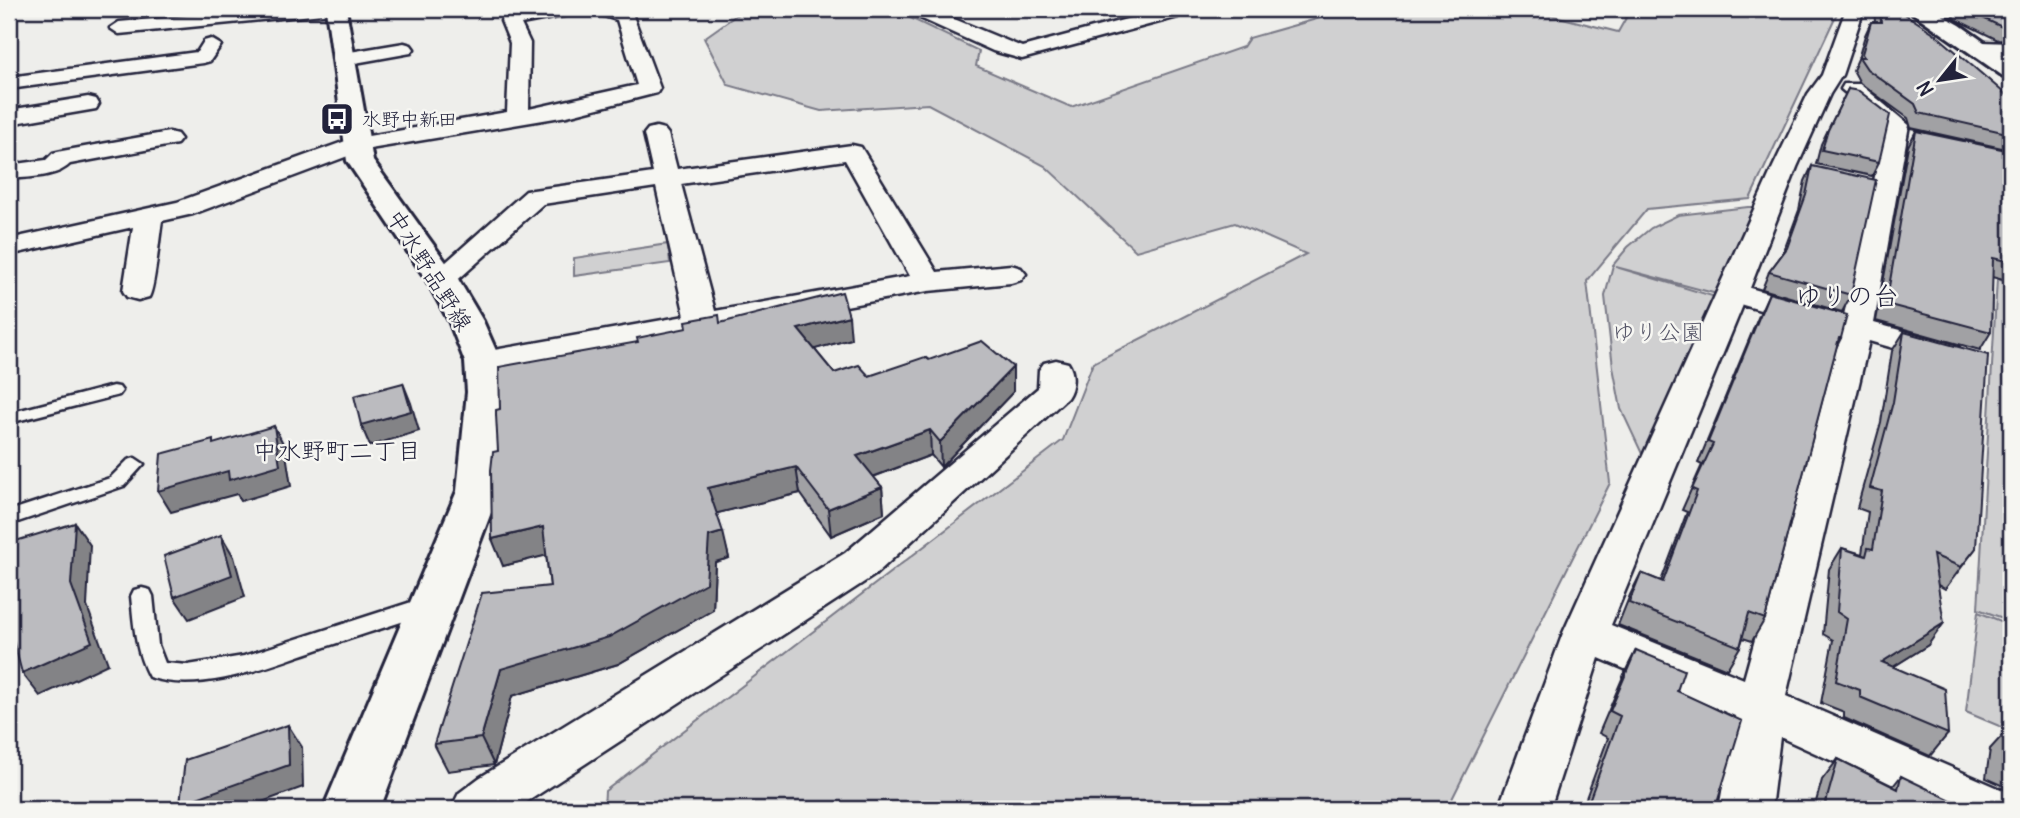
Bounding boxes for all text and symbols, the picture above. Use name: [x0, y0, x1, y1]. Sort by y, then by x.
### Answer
north arrow: [1904, 46, 1974, 116]
text: N: [1912, 77, 1939, 100]
bus stop icon: 水野中新田: [318, 100, 356, 138]
place label: 水野中新田: [362, 107, 457, 131]
street label: 中水野品野線: [381, 204, 479, 336]
district label: ゆりの台: [1795, 279, 1899, 312]
park label: ゆり公園: [1612, 317, 1704, 346]
district label: 中水野町二丁目: [253, 435, 421, 465]

